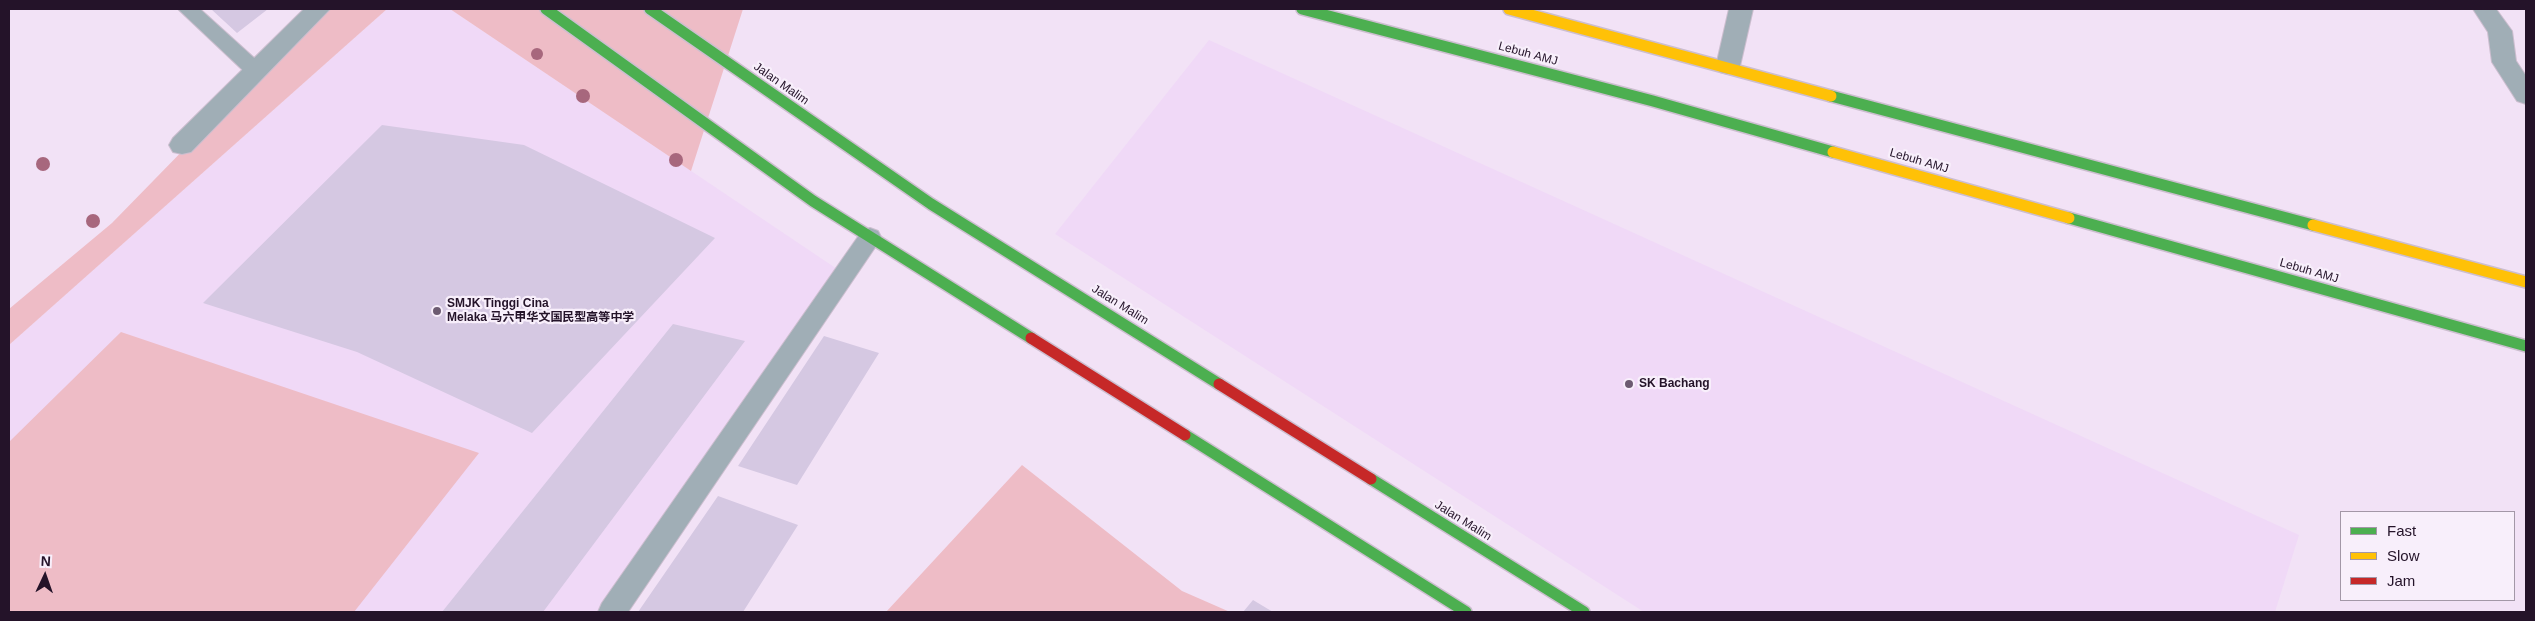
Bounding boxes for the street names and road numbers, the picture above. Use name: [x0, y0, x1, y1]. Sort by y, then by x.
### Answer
street label: Lebuh AMJ: [1497, 39, 1559, 69]
street label: Jalan Malim: [751, 60, 811, 108]
street label: Lebuh AMJ: [1888, 146, 1950, 176]
street label: Lebuh AMJ: [2278, 256, 2340, 286]
street label: Jalan Malim: [1089, 282, 1151, 328]
street label: Jalan Malim: [1432, 498, 1494, 544]

